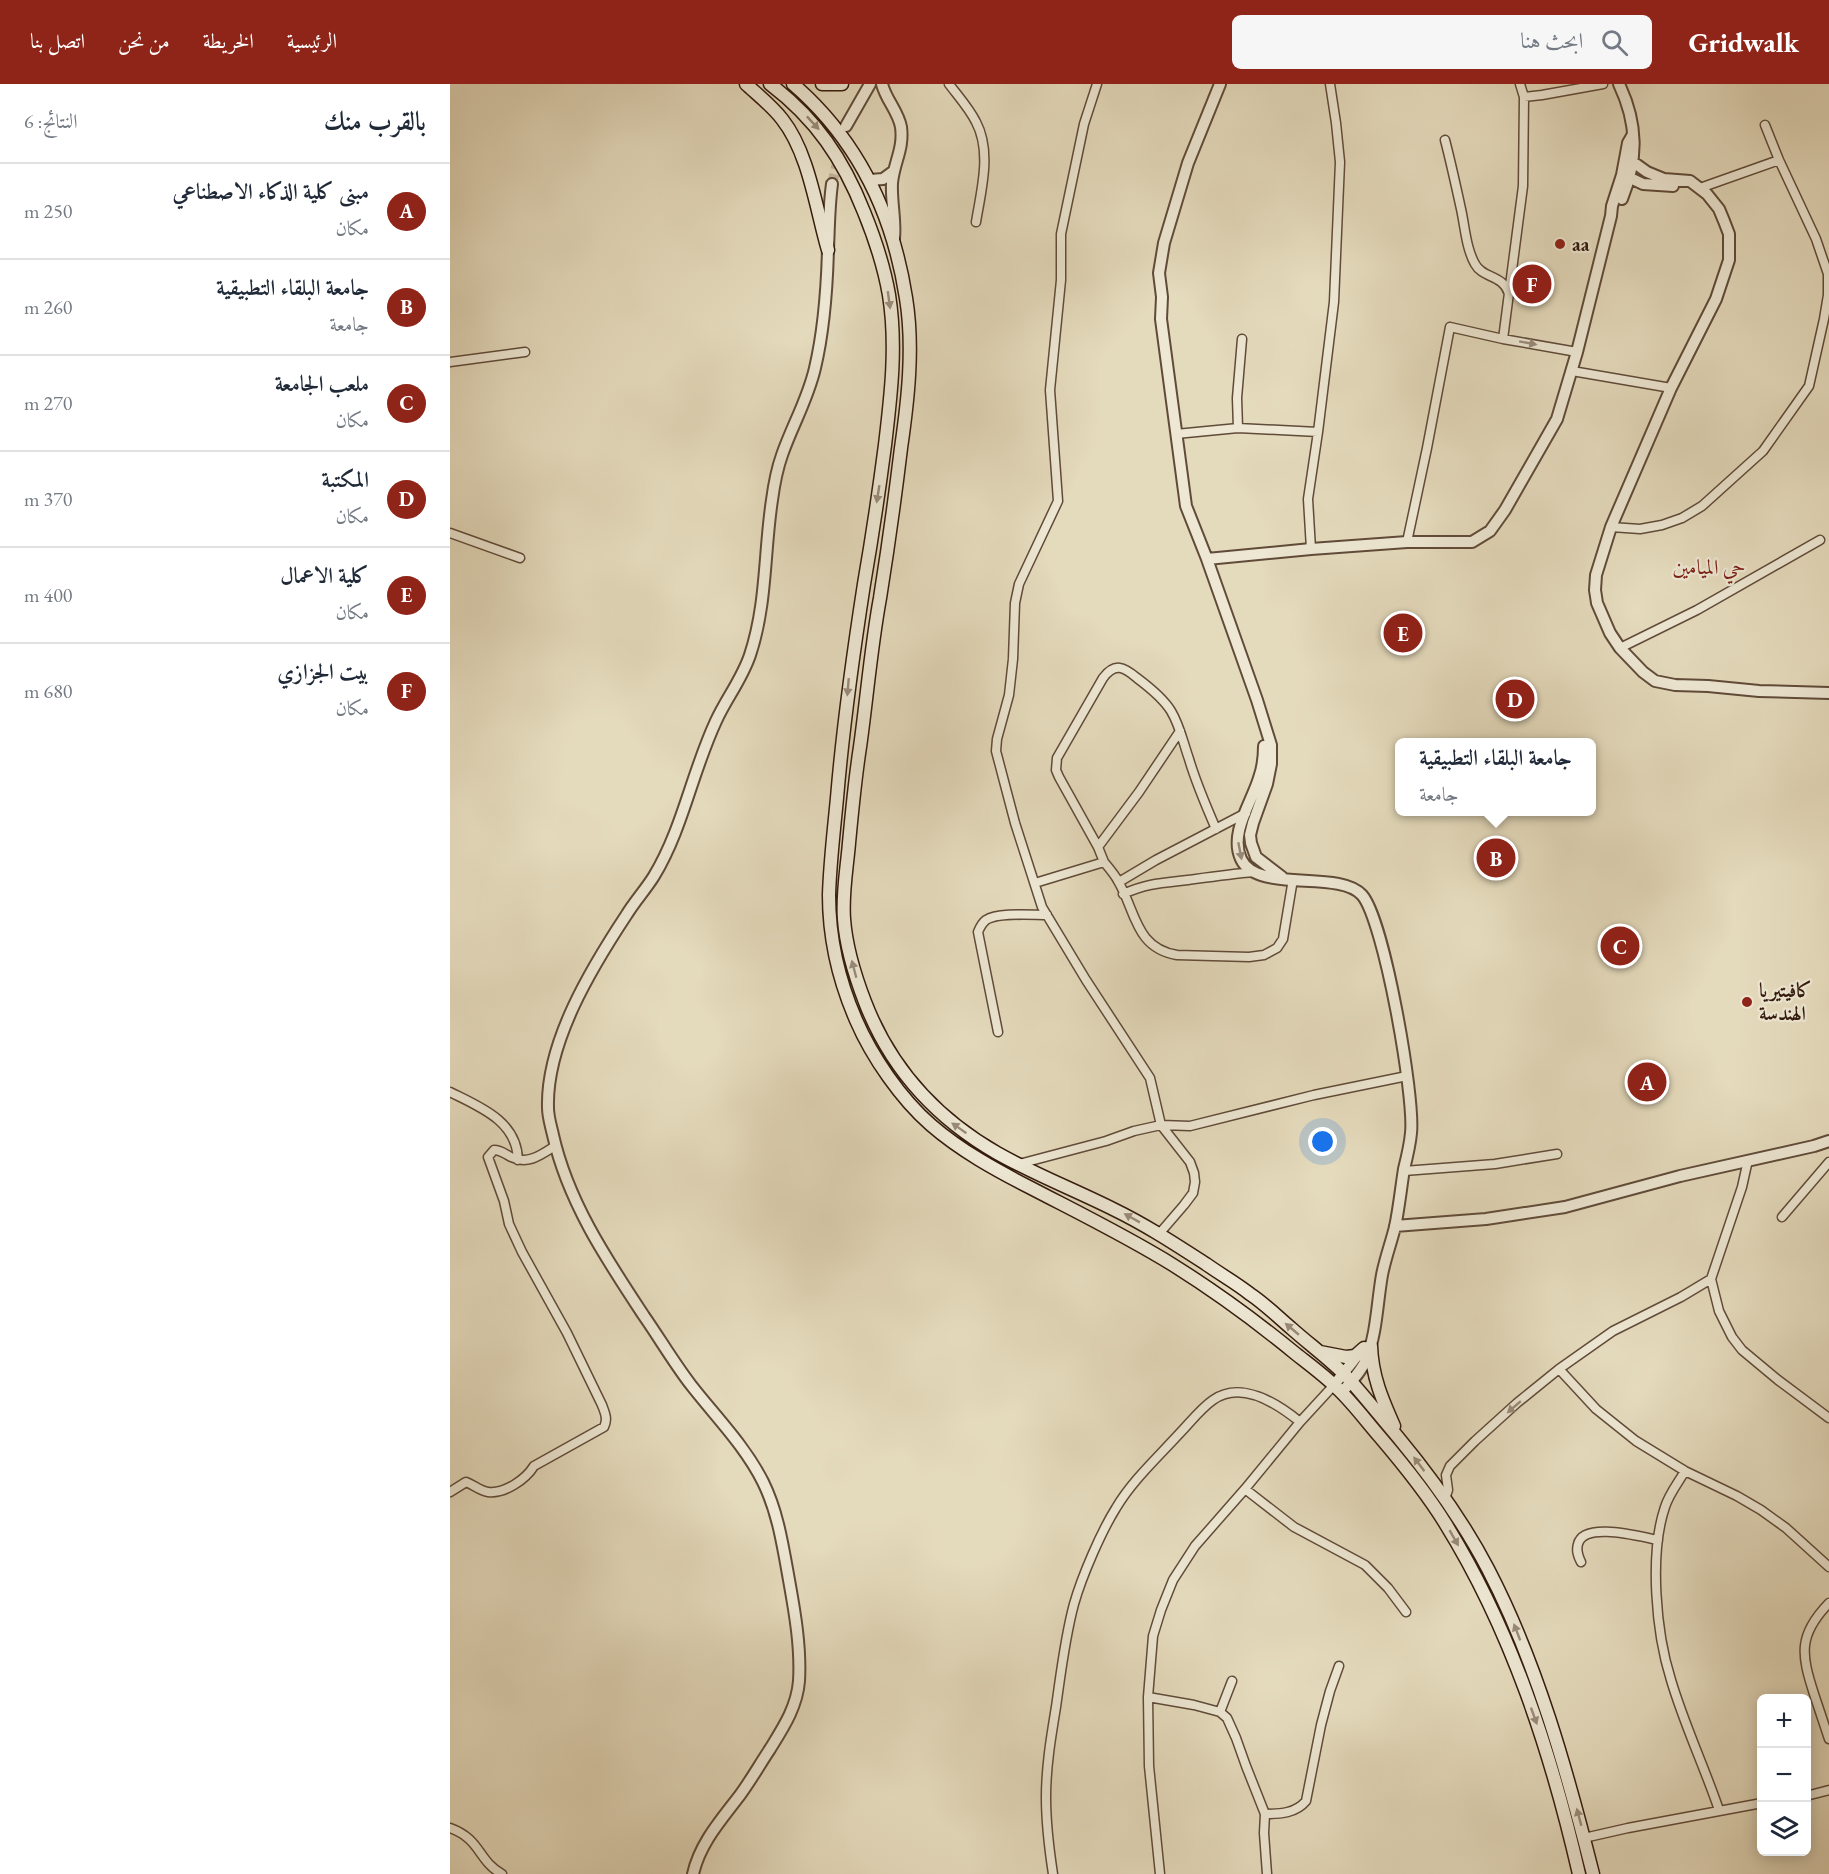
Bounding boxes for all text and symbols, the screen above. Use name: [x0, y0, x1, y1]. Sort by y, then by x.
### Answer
search box: [1232, 15, 1652, 69]
text: Gridwalk: [1688, 24, 1799, 60]
text: ابحث هنا: [1520, 26, 1583, 55]
icon: search: [1598, 26, 1631, 59]
text: اتصل بنا: [30, 27, 85, 54]
text: من نحن: [118, 27, 170, 54]
text: الخريطة: [203, 27, 254, 54]
text: الرئيسية: [287, 27, 337, 54]
text: بالقرب منك: [324, 104, 426, 138]
text: النتائج: 6: [24, 108, 78, 134]
one-way arrow: [805, 116, 819, 130]
text: مبنى كلية الذكاء الاصطناعي: [172, 177, 369, 206]
text: 250 m: [24, 198, 72, 224]
text: A: [399, 198, 414, 224]
text: مكان: [335, 215, 369, 241]
place label: aa: [1572, 231, 1590, 257]
marker: aa: [1553, 237, 1567, 251]
pin: F: [1512, 262, 1552, 306]
text: جامعة البلقاء التطبيقية: [216, 273, 369, 302]
one-way arrow: [885, 291, 894, 310]
text: 260 m: [24, 294, 72, 320]
text: B: [400, 294, 413, 320]
text: جامعة: [330, 311, 369, 337]
one-way arrow: [1518, 339, 1537, 348]
text: ملعب الجامعة: [275, 369, 369, 398]
text: 270 m: [24, 390, 72, 416]
text: C: [399, 390, 414, 416]
text: مكان: [335, 407, 369, 433]
text: المكتبة: [321, 465, 369, 494]
one-way arrow: [873, 484, 882, 503]
text: 370 m: [24, 486, 72, 512]
text: D: [399, 486, 414, 512]
text: مكان: [335, 503, 369, 529]
district label: حي الميامين: [1672, 553, 1746, 584]
text: كلية الاعمال: [280, 561, 369, 590]
text: 400 m: [24, 582, 72, 608]
text: E: [401, 582, 412, 608]
text: مكان: [335, 599, 369, 625]
pin: E: [1384, 610, 1422, 656]
text: بيت الجزازي: [277, 657, 369, 686]
pin: D: [1496, 676, 1534, 722]
one-way arrow: [843, 677, 853, 696]
text: 680 m: [24, 678, 72, 704]
text: F: [401, 678, 412, 704]
text: مكان: [335, 695, 369, 721]
popup: [1395, 738, 1596, 816]
text: جامعة البلقاء التطبيقية: [1419, 743, 1572, 772]
text: جامعة: [1419, 781, 1459, 807]
pin: B: [1476, 836, 1516, 880]
one-way arrow: [1236, 842, 1245, 861]
pin: C: [1600, 924, 1640, 968]
one-way arrow: [849, 959, 859, 978]
place label: كافيتيريا الهندسة: [1759, 977, 1812, 1026]
marker: كافيتيريا الهندسة: [1740, 995, 1754, 1009]
pin: A: [1628, 1060, 1666, 1104]
one-way arrow: [952, 1122, 968, 1134]
your location: [1308, 1127, 1337, 1156]
one-way arrow: [1123, 1213, 1140, 1223]
one-way arrow: [1285, 1323, 1300, 1336]
one-way arrow: [1506, 1400, 1521, 1413]
one-way arrow: [1414, 1457, 1426, 1472]
one-way arrow: [1449, 1530, 1459, 1547]
one-way arrow: [1512, 1623, 1521, 1641]
map controls: [1757, 1694, 1811, 1856]
button: +: [1757, 1694, 1811, 1748]
one-way arrow: [1529, 1707, 1539, 1725]
button: −: [1757, 1748, 1811, 1802]
button: layers: [1757, 1802, 1811, 1856]
one-way arrow: [1573, 1808, 1583, 1826]

